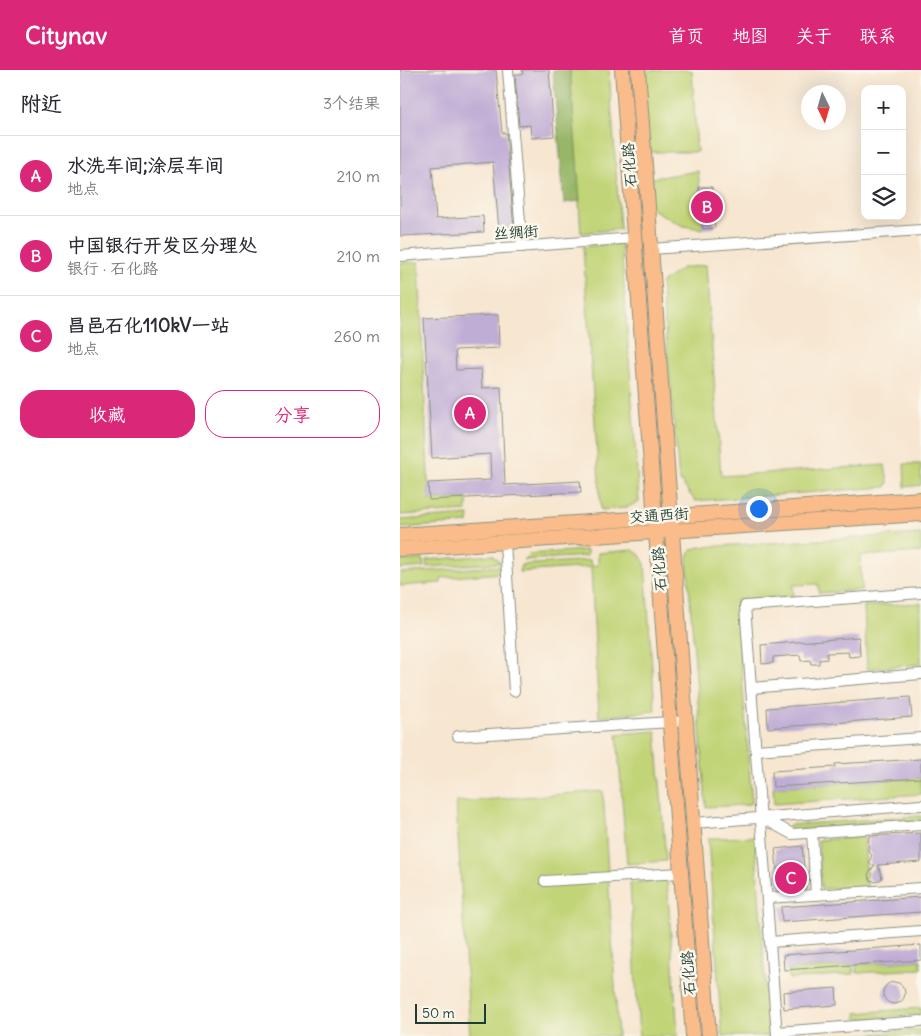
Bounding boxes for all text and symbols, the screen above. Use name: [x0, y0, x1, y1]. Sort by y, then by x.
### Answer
text: Citynav: [25, 20, 107, 50]
text: 首页: [668, 24, 704, 47]
text: 地图: [732, 24, 768, 47]
text: 关于: [796, 24, 832, 47]
text: 联系: [860, 24, 896, 47]
north arrow: [801, 85, 846, 130]
map controls: [861, 85, 906, 220]
button: +: [861, 85, 906, 130]
text: 附近: [20, 90, 62, 117]
text: 3个结果: [323, 93, 380, 113]
button: −: [861, 130, 906, 175]
street label: 石化路: [618, 142, 640, 188]
text: 水洗车间;涂层车间: [67, 153, 224, 177]
text: A: [31, 166, 41, 186]
text: 210 m: [337, 166, 380, 186]
button: layers: [861, 175, 906, 220]
text: 地点: [67, 178, 99, 198]
pin: B: [691, 188, 723, 226]
street label: 丝绸街: [493, 221, 539, 243]
text: 中国银行开发区分理处: [67, 233, 257, 257]
text: B: [31, 246, 41, 266]
text: 210 m: [337, 246, 380, 266]
text: 银行 · 石化路: [67, 258, 158, 278]
text: 昌邑石化110kV一站: [67, 313, 229, 337]
text: C: [31, 326, 41, 346]
text: 260 m: [334, 326, 380, 346]
text: 地点: [67, 338, 99, 358]
button: 收藏: [20, 390, 195, 438]
button: 分享: [205, 390, 380, 438]
pin: A: [454, 394, 486, 432]
your location: [746, 496, 772, 522]
street label: 交通西街: [628, 503, 690, 527]
street label: 石化路: [648, 546, 670, 592]
pin: C: [775, 859, 807, 897]
street label: 石化路: [677, 950, 699, 996]
scale bar: [415, 1001, 486, 1024]
text: 50 m: [422, 1004, 455, 1022]

